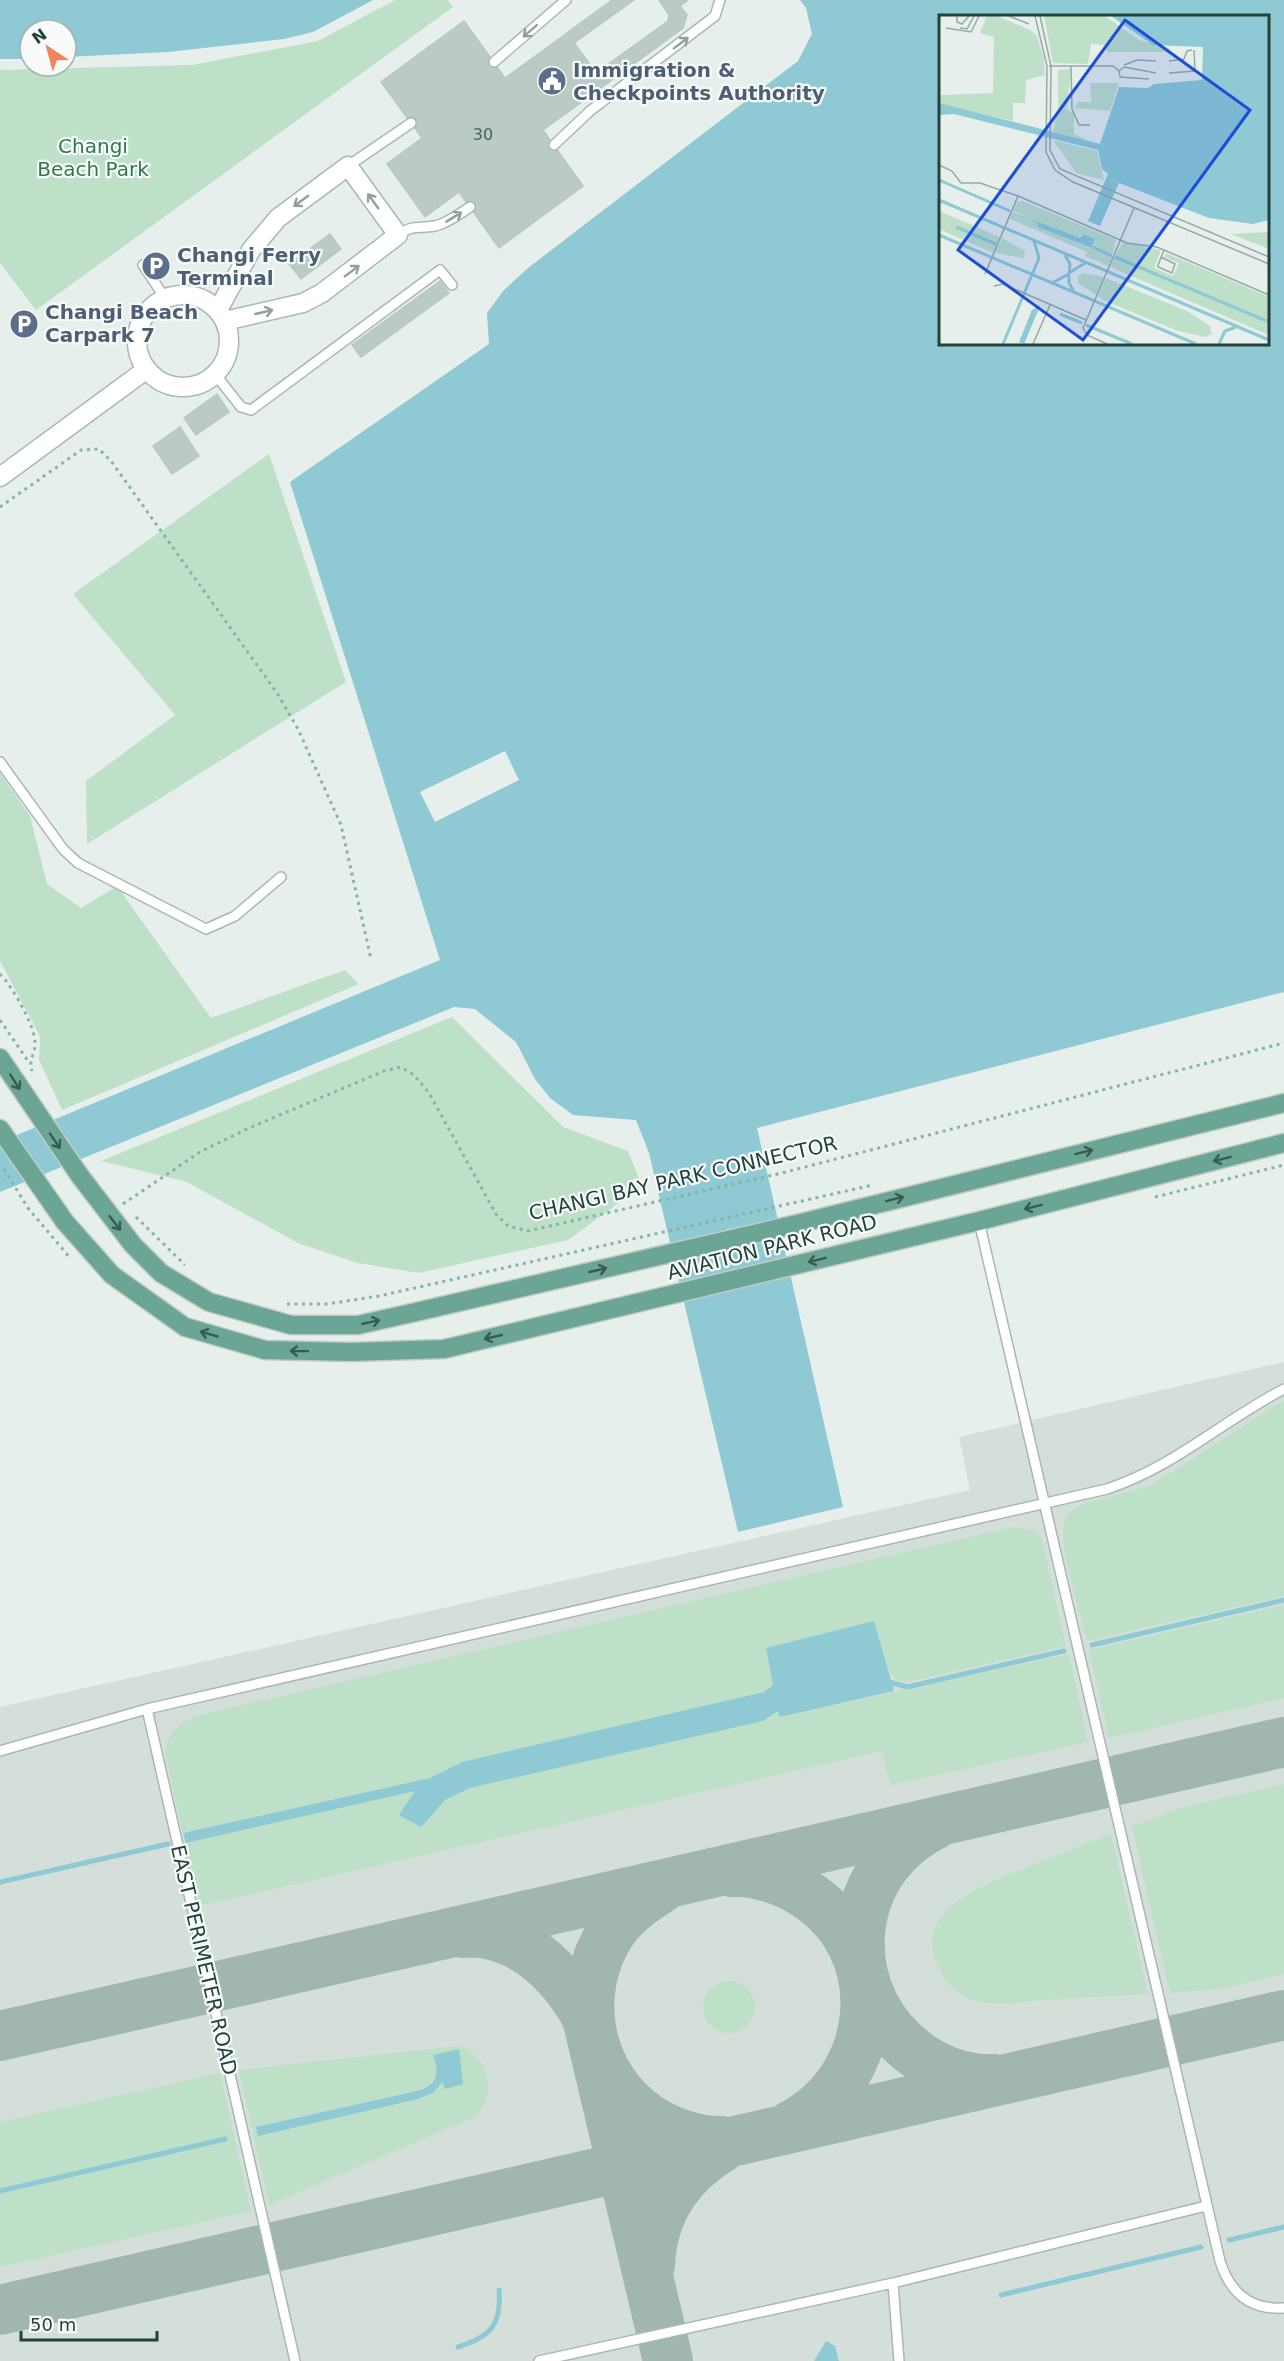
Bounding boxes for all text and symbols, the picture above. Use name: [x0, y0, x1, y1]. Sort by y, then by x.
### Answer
inset map: [939, 15, 1269, 345]
north arrow: [18, 18, 78, 78]
one-way arrow: [523, 24, 538, 38]
text: N: [28, 25, 50, 48]
one-way arrow: [672, 36, 688, 49]
place label: Immigration & Checkpoints Authority: [573, 58, 825, 105]
public building icon: Immigration & Checkpoints Authority: [536, 65, 568, 97]
house number: 30: [473, 125, 493, 144]
park label: Changi Beach Park: [37, 134, 149, 181]
one-way arrow: [367, 193, 379, 209]
one-way arrow: [293, 194, 309, 207]
one-way arrow: [445, 210, 462, 222]
place label: Changi Ferry Terminal: [177, 243, 321, 290]
parking icon: Changi Ferry Terminal: [140, 250, 172, 282]
one-way arrow: [343, 264, 359, 277]
place label: Changi Beach Carpark 7: [45, 300, 198, 347]
one-way arrow: [254, 306, 273, 317]
parking icon: Changi Beach Carpark 7: [8, 308, 40, 340]
one-way arrow: [9, 1074, 22, 1091]
street label: CHANGI BAY PARK CONNECTOR: [526, 1131, 840, 1225]
one-way arrow: [49, 1133, 61, 1149]
one-way arrow: [1074, 1146, 1093, 1158]
one-way arrow: [1212, 1153, 1231, 1165]
one-way arrow: [885, 1193, 904, 1205]
one-way arrow: [1024, 1202, 1043, 1213]
street label: AVIATION PARK ROAD: [665, 1209, 879, 1285]
one-way arrow: [109, 1214, 122, 1230]
one-way arrow: [808, 1254, 827, 1266]
one-way arrow: [588, 1263, 607, 1275]
one-way arrow: [360, 1316, 380, 1327]
one-way arrow: [200, 1328, 219, 1339]
one-way arrow: [484, 1331, 503, 1343]
one-way arrow: [290, 1345, 310, 1357]
street label: EAST PERIMETER ROAD: [166, 1843, 242, 2077]
scale bar: [21, 2304, 158, 2342]
text: 50 m: [30, 2314, 76, 2335]

